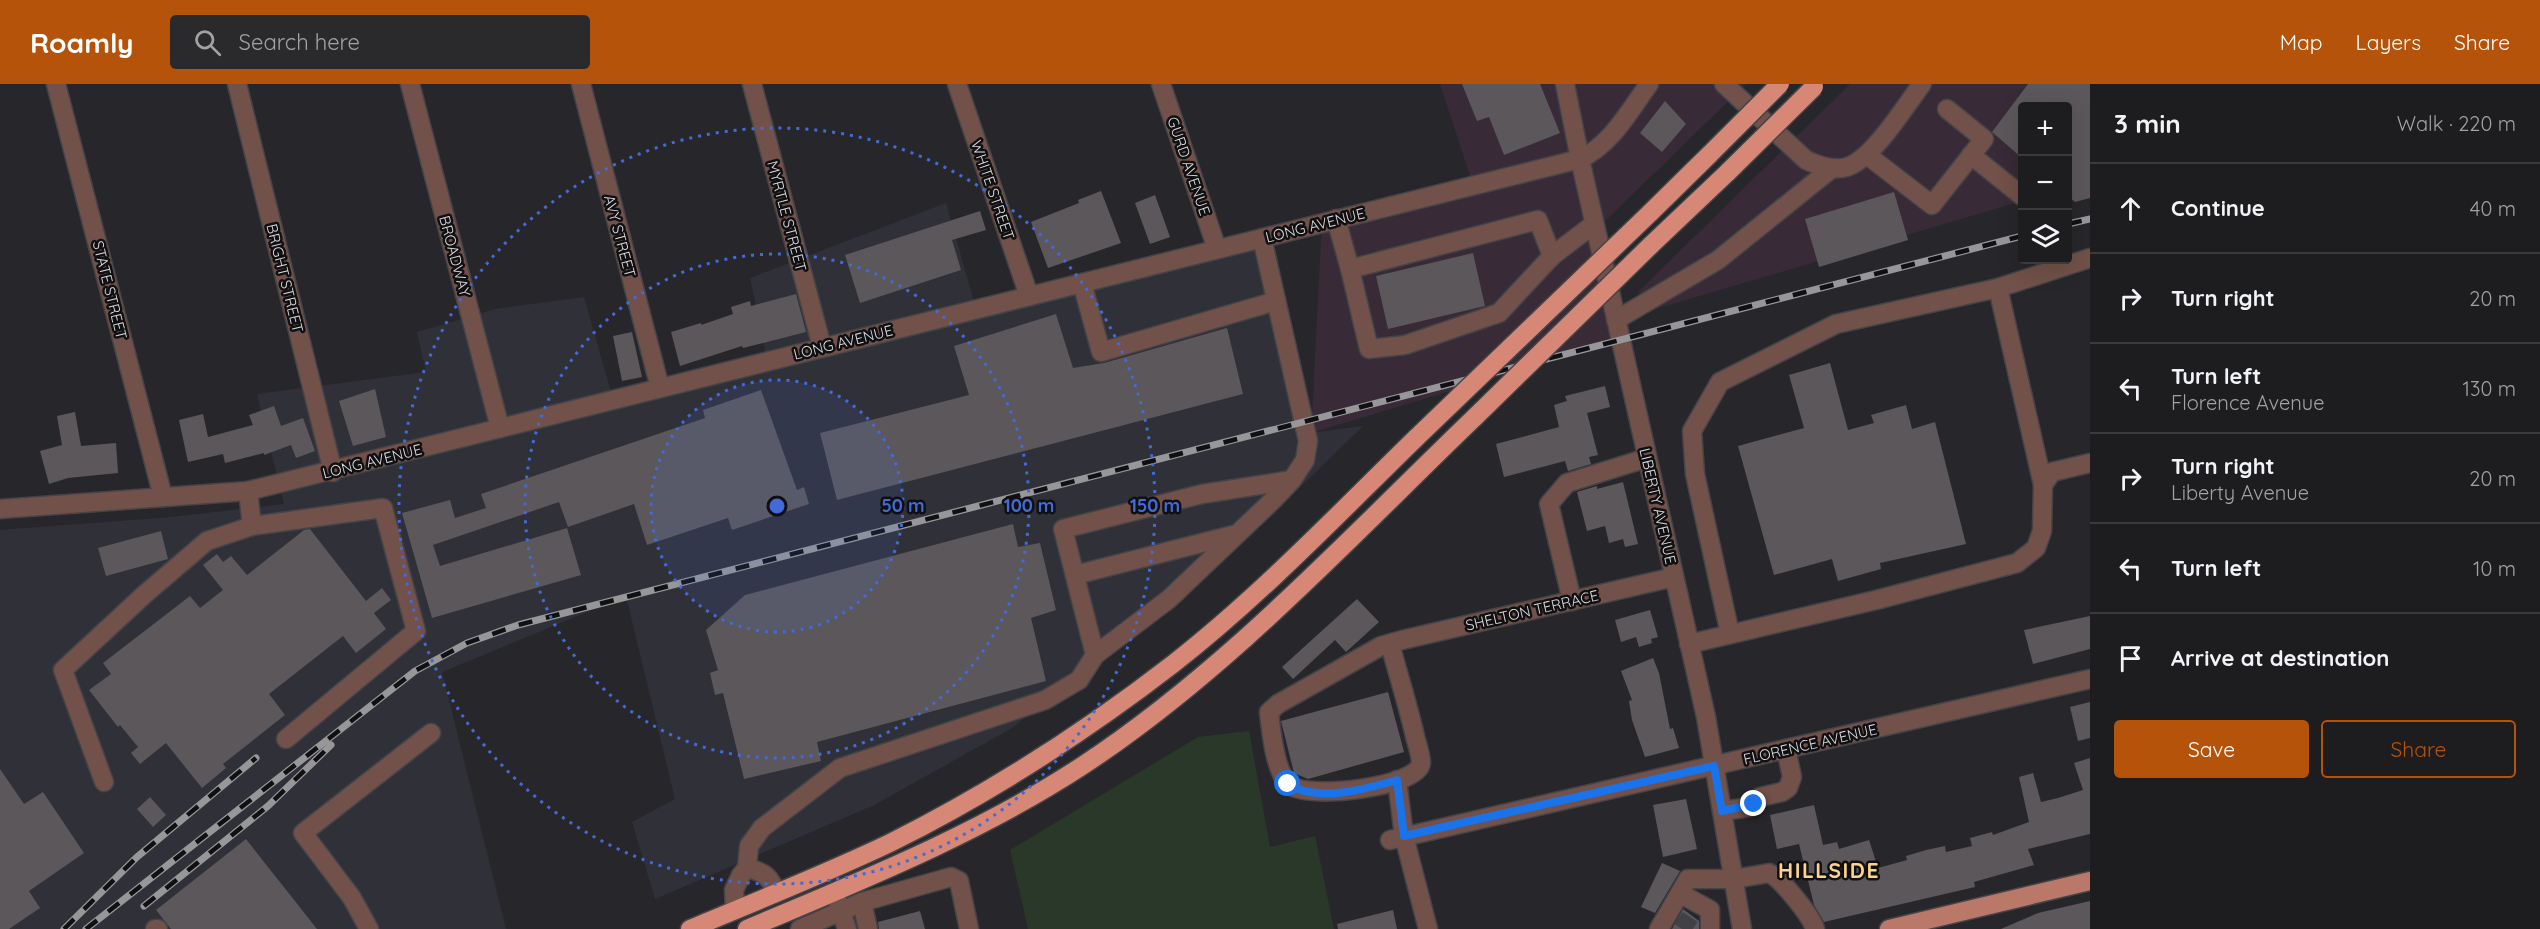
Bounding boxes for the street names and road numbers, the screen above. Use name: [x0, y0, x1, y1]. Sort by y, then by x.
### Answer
street label: GURD AVENUE: [1163, 114, 1215, 218]
street label: WHITE STREET: [967, 138, 1019, 242]
street label: MYRTLE STREET: [763, 159, 811, 273]
street label: AVY STREET: [600, 193, 640, 279]
street label: LONG AVENUE: [1263, 203, 1367, 247]
street label: BROADWAY: [435, 213, 475, 299]
street label: BRIGHT STREET: [262, 222, 308, 334]
street label: STATE STREET: [89, 239, 131, 341]
street label: LONG AVENUE: [791, 320, 895, 364]
street label: LONG AVENUE: [320, 439, 424, 483]
street label: LIBERTY AVENUE: [1635, 446, 1681, 566]
street label: SHELTON TERRACE: [1464, 585, 1600, 635]
street label: FLORENCE AVENUE: [1741, 719, 1879, 769]

